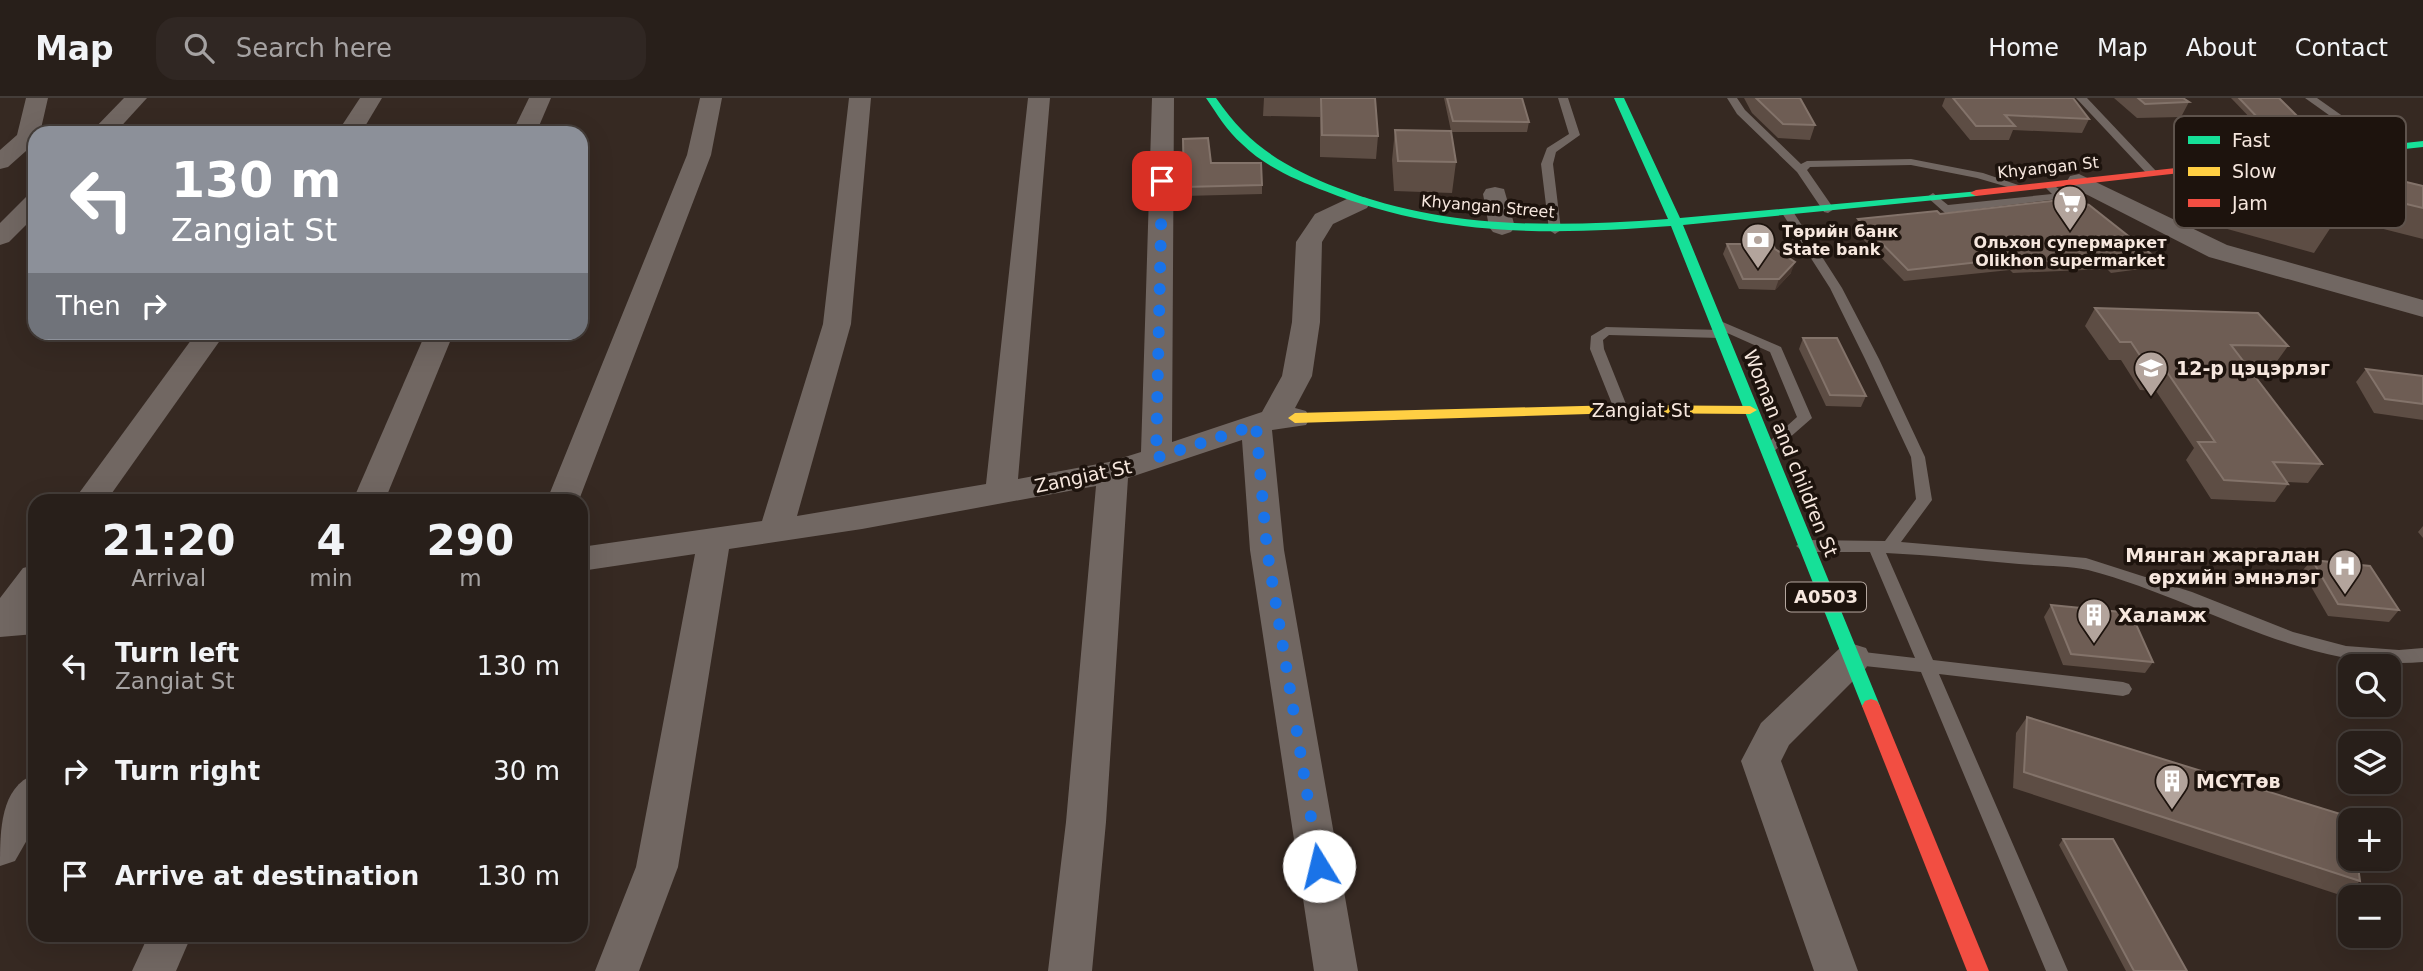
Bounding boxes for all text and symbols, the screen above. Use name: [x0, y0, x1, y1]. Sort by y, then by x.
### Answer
search box: [156, 17, 646, 80]
text: Map: [35, 29, 114, 68]
icon: search: [180, 29, 218, 67]
text: Search here: [236, 33, 392, 63]
text: Home: [1988, 34, 2059, 62]
text: Map: [2097, 34, 2148, 62]
text: About: [2186, 34, 2257, 62]
text: Contact: [2295, 34, 2388, 62]
legend: [2174, 116, 2406, 228]
text: Fast: [2232, 129, 2270, 151]
pin: [1132, 151, 1192, 211]
text: 130 m: [171, 152, 341, 209]
street label: Khyangan St: [1997, 153, 2100, 182]
icon: left: [56, 154, 147, 245]
text: Slow: [2232, 160, 2277, 182]
icon: arrive: [1143, 162, 1181, 200]
supermarket icon: Ольхон супермаркет Olikhon supermarket: [2051, 183, 2089, 232]
street label: Khyangan Street: [1420, 191, 1555, 222]
text: Jam: [2231, 192, 2268, 214]
text: Zangiat St: [171, 211, 337, 249]
bank icon: Төрийн банк State bank: [1739, 221, 1777, 270]
place label: Төрийн банк State bank: [1782, 222, 1898, 259]
place label: Ольхон супермаркет Olikhon supermarket: [1974, 233, 2167, 270]
icon: right: [135, 287, 173, 325]
text: Then: [56, 291, 121, 321]
street label: Woman and children St: [1739, 346, 1843, 560]
school or university icon: 12-р цэцэрлэг: [2132, 349, 2170, 398]
place label: 12-р цэцэрлэг: [2176, 357, 2330, 379]
street label: Zangiat St: [1592, 399, 1690, 421]
street label: Zangiat St: [1032, 455, 1134, 497]
text: 21:20: [102, 516, 236, 565]
text: 4: [316, 516, 346, 565]
text: 290: [427, 516, 514, 565]
place label: Мянган жаргалан өрхийн эмнэлэг: [2125, 544, 2320, 588]
hospital icon: Мянган жаргалан өрхийн эмнэлэг: [2326, 547, 2364, 596]
text: Arrival: [131, 565, 206, 591]
text: min: [309, 565, 353, 591]
text: m: [459, 565, 482, 591]
road number: A0503: [1786, 583, 1866, 612]
building icon: Халамж: [2075, 596, 2113, 645]
place label: Халамж: [2118, 604, 2207, 626]
text: Turn left: [115, 638, 239, 668]
icon: left: [56, 647, 94, 685]
text: 130 m: [477, 651, 560, 681]
map controls: [2338, 654, 2401, 948]
button: search: [2338, 654, 2401, 717]
text: Zangiat St: [115, 668, 234, 694]
button: layers: [2338, 731, 2401, 794]
icon: right: [56, 752, 94, 790]
text: Turn right: [115, 756, 260, 786]
text: 30 m: [493, 756, 560, 786]
building icon: МСҮТөв: [2153, 762, 2191, 811]
place label: МСҮТөв: [2196, 770, 2281, 792]
button: +: [2338, 808, 2401, 871]
position arrow: [1282, 829, 1356, 903]
icon: arrive: [56, 857, 94, 895]
text: Arrive at destination: [115, 861, 419, 891]
text: 130 m: [477, 861, 560, 891]
button: −: [2338, 885, 2401, 948]

